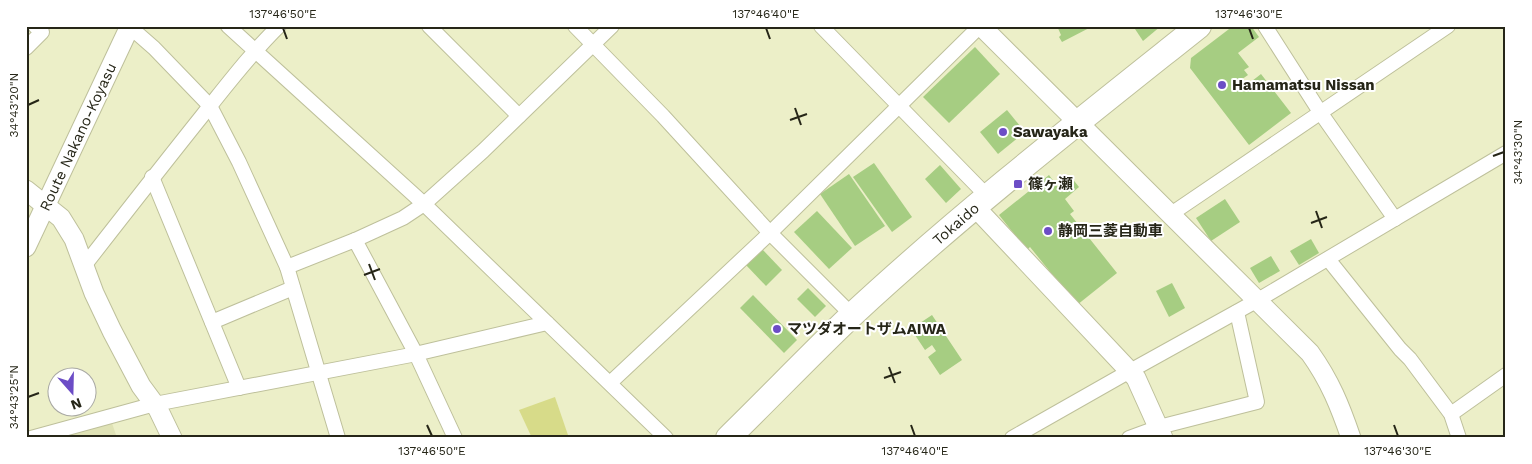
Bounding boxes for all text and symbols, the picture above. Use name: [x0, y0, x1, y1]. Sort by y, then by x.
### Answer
text: 137°46'50"E: [249, 7, 317, 21]
text: 137°46'40"E: [733, 7, 800, 21]
text: 137°46'30"E: [1215, 7, 1283, 21]
street label: Route Nakano-Koyasu: [36, 60, 120, 214]
text: 34°43'20"N: [7, 73, 21, 137]
place label: Hamamatsu Nissan: [1232, 76, 1375, 94]
marker: Hamamatsu Nissan: [1216, 79, 1228, 91]
text: 34°43'30"N: [1511, 120, 1525, 184]
place label: Sawayaka: [1013, 123, 1088, 141]
marker: Sawayaka: [997, 126, 1009, 138]
place label: 篠ヶ瀬: [1028, 175, 1073, 193]
marker: 篠ヶ瀬: [1012, 178, 1024, 190]
street label: Tokaido: [929, 199, 983, 249]
place label: 静岡三菱自動車: [1058, 222, 1163, 240]
marker: 静岡三菱自動車: [1042, 225, 1054, 237]
place label: マツダオートザムAIWA: [787, 320, 947, 338]
marker: マツダオートザムAIWA: [771, 323, 783, 335]
text: 34°43'25"N: [7, 365, 21, 429]
north arrow: [48, 366, 98, 416]
text: N: [69, 395, 84, 414]
text: 137°46'50"E: [398, 444, 466, 458]
text: 137°46'40"E: [882, 444, 949, 458]
text: 137°46'30"E: [1364, 444, 1432, 458]

